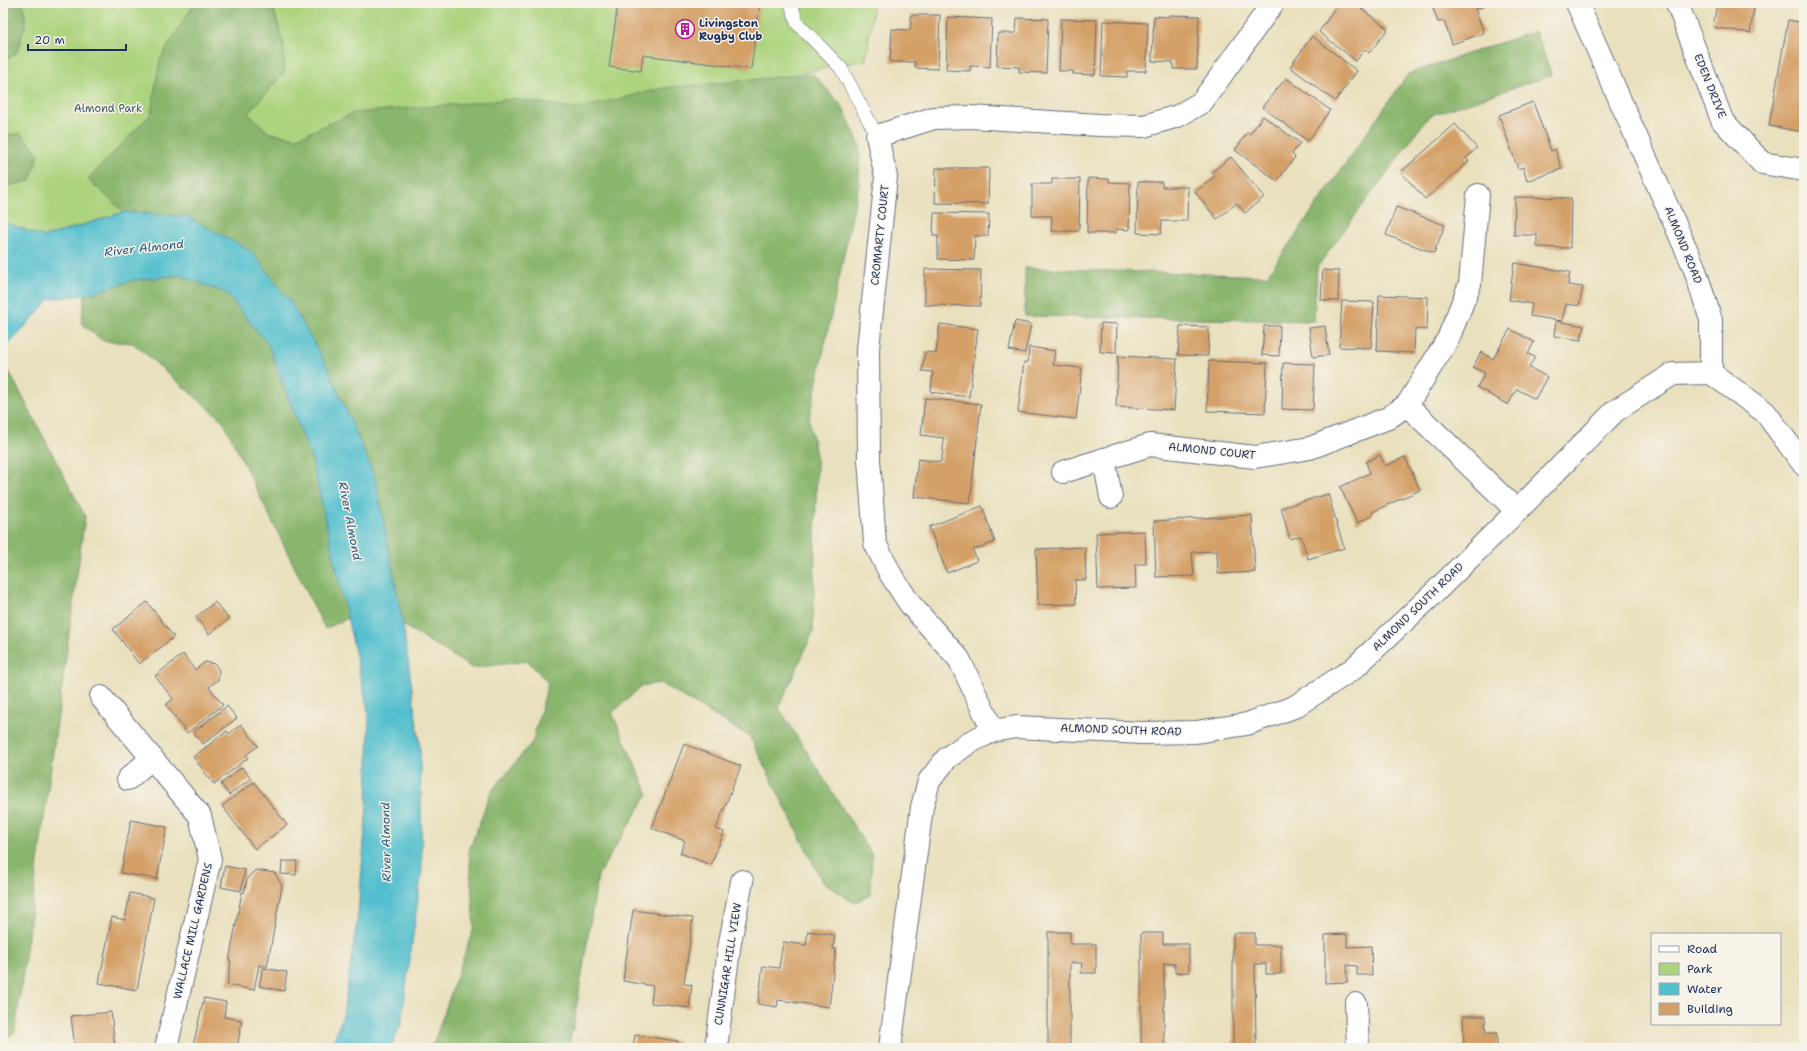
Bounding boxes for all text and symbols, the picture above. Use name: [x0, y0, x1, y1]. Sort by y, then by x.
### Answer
place label: Livingston Rugby Club: [699, 16, 763, 44]
building icon: Livingston Rugby Club: [674, 18, 696, 40]
scale bar: [28, 26, 126, 52]
text: 20 m: [34, 32, 65, 48]
street label: EDEN DRIVE: [1690, 51, 1730, 121]
park label: Almond Park: [74, 101, 142, 116]
street label: CROMARTY COURT: [867, 184, 893, 286]
street label: ALMOND ROAD: [1661, 204, 1705, 286]
water label: River Almond: [103, 236, 185, 260]
street label: ALMOND COURT: [1168, 439, 1257, 463]
water label: River Almond: [335, 480, 366, 562]
street label: ALMOND SOUTH ROAD: [1369, 559, 1467, 655]
street label: ALMOND SOUTH ROAD: [1060, 720, 1182, 740]
water label: River Almond: [377, 802, 395, 882]
street label: WALLACE MILL GARDENS: [170, 861, 216, 1001]
street label: CUNNIGAR HILL VIEW: [711, 901, 745, 1026]
legend: [1651, 933, 1781, 1025]
text: Road: [1687, 941, 1718, 957]
text: Park: [1687, 961, 1713, 977]
text: Water: [1687, 981, 1723, 997]
text: Building: [1687, 1001, 1733, 1017]

